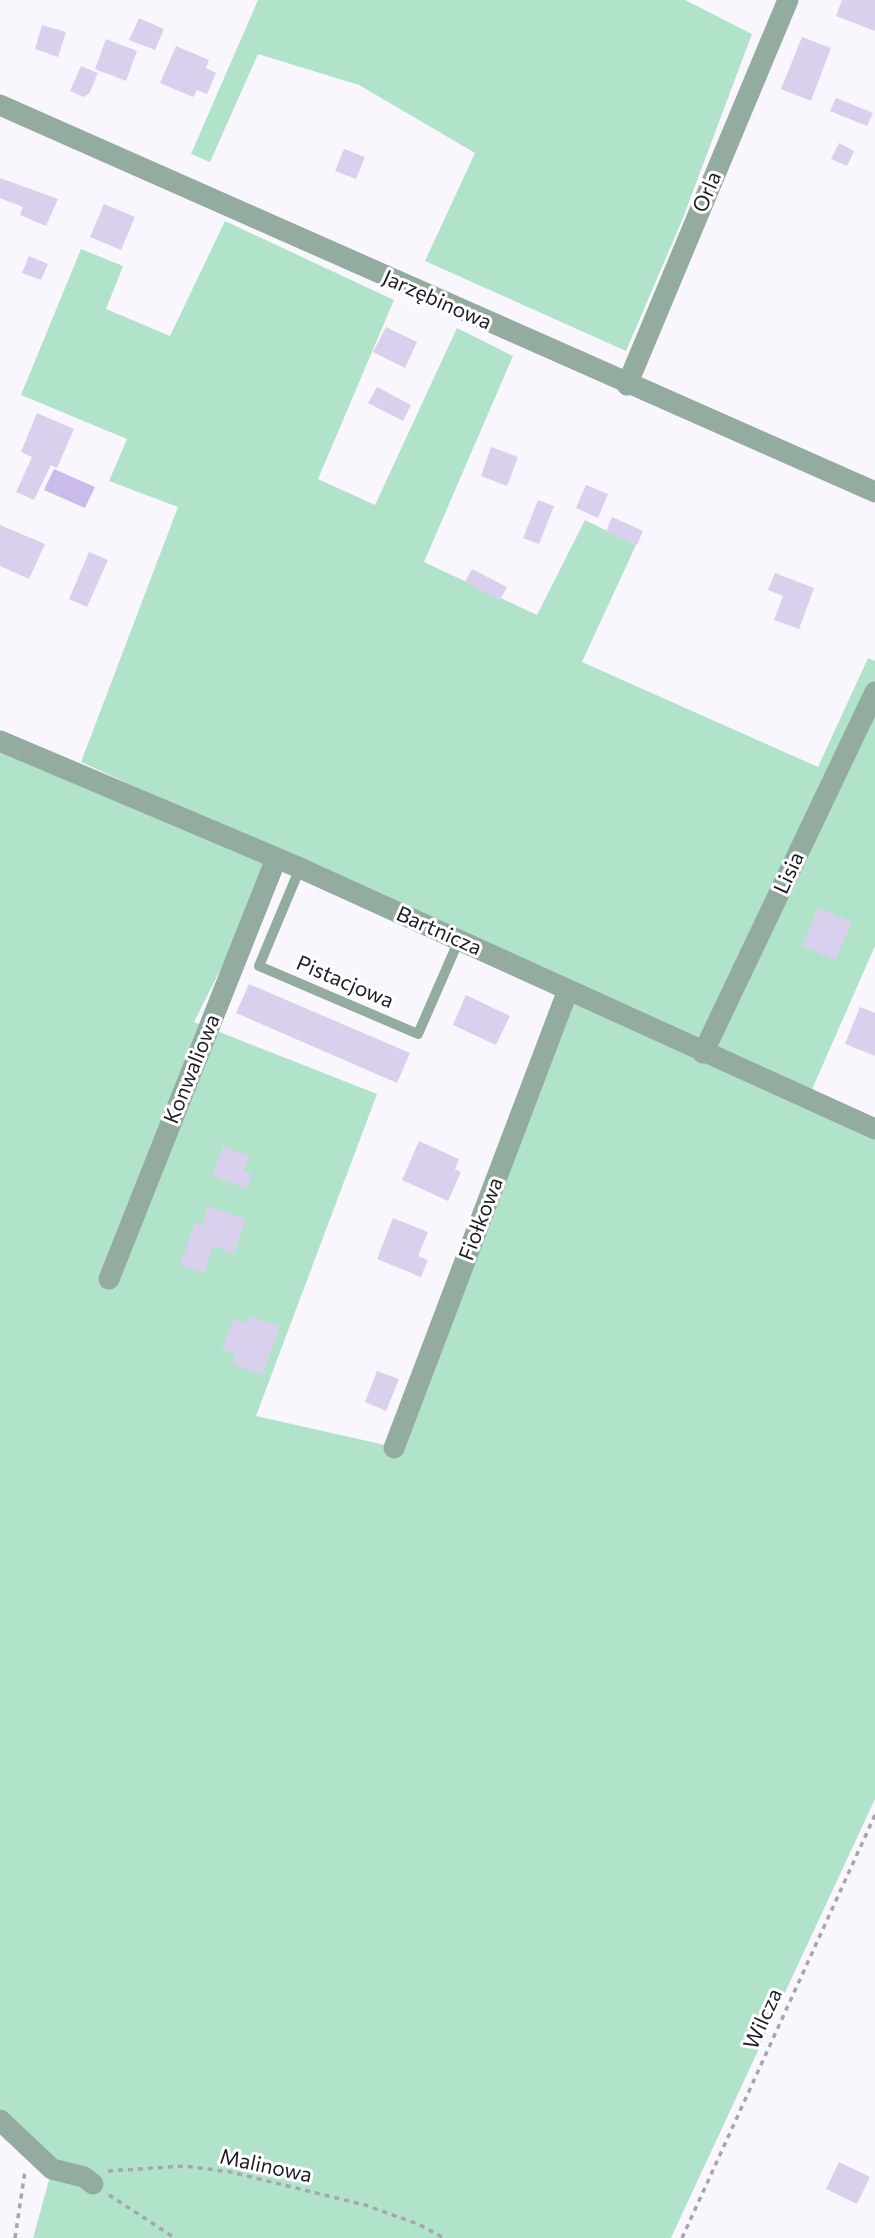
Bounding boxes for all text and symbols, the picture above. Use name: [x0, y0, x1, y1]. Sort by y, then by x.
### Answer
street label: Orla: [687, 168, 727, 216]
street label: Jarzębinowa: [379, 265, 495, 335]
street label: Lisia: [768, 848, 810, 898]
street label: Bartnicza: [392, 901, 486, 961]
street label: Pistacjowa: [293, 950, 397, 1014]
street label: Konwaliowa: [159, 1011, 225, 1127]
street label: Fiołkowa: [454, 1174, 508, 1264]
street label: Wilcza: [738, 1985, 788, 2053]
street label: Malinowa: [218, 2144, 314, 2188]

